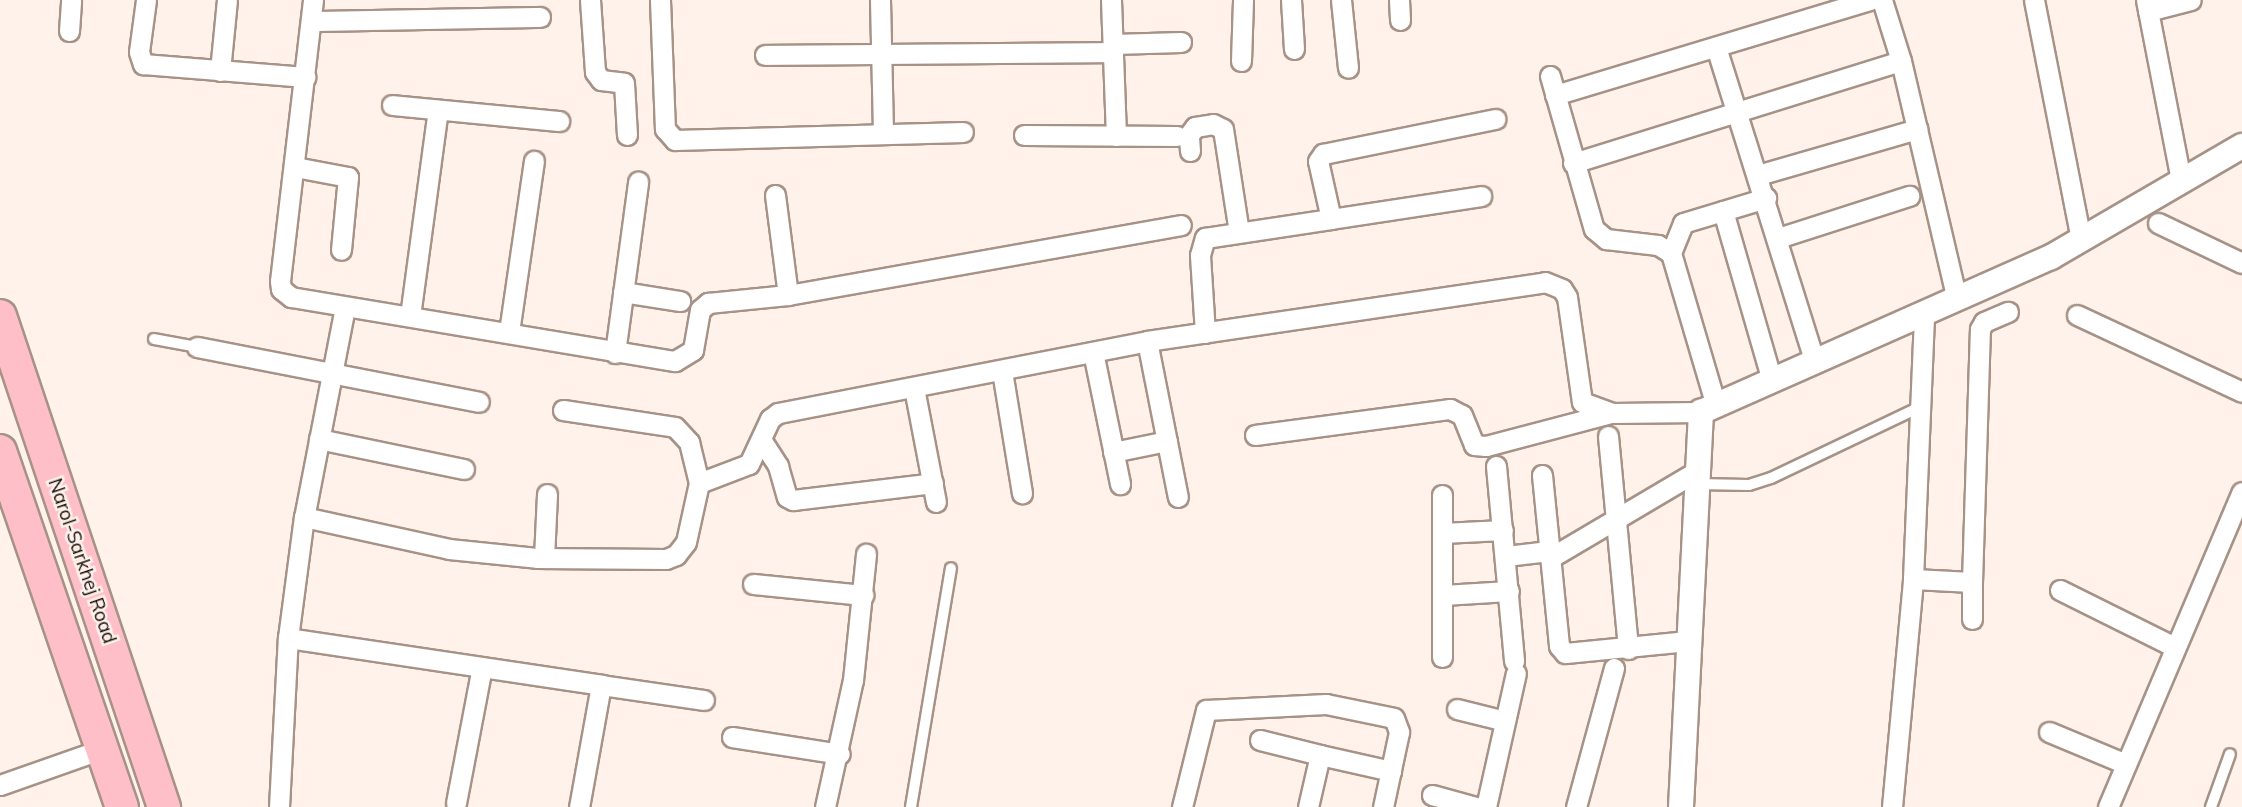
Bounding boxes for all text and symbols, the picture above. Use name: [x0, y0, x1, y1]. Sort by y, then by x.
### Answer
street label: Narol-Sarkhej Road: [43, 476, 121, 646]

